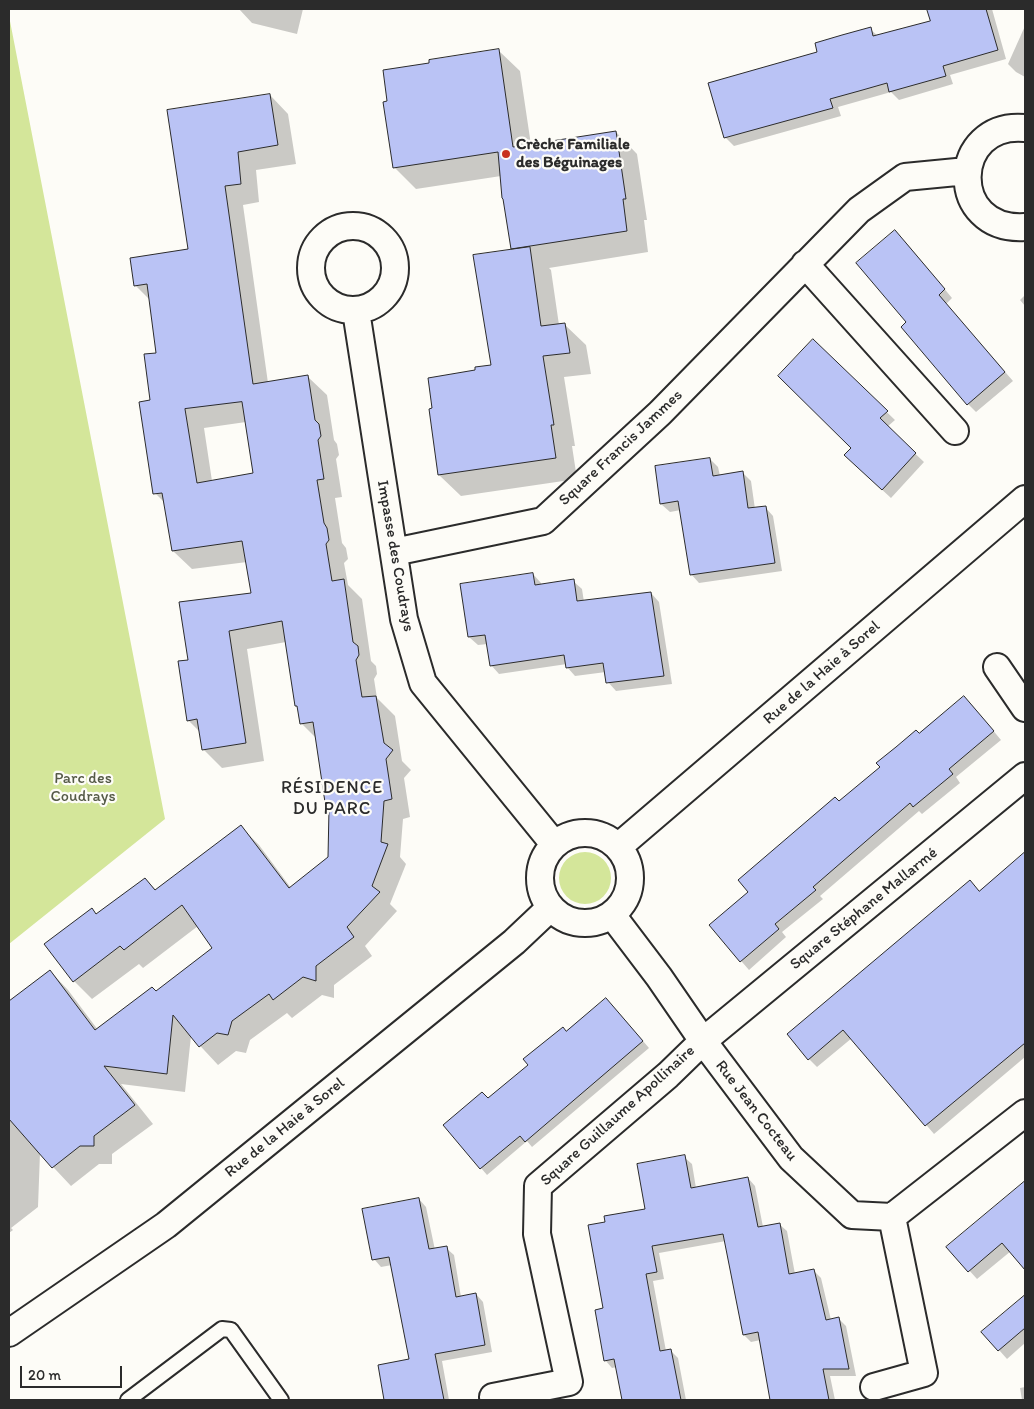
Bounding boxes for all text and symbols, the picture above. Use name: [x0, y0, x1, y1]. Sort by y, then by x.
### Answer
place label: Crèche Familiale des Béguinages: [516, 135, 630, 173]
marker: Crèche Familiale des Béguinages: [500, 148, 512, 160]
street label: Square Francis Jammes: [555, 386, 687, 510]
street label: Impasse des Coudrays: [372, 479, 418, 633]
street label: Rue de la Haie à Sorel: [760, 617, 884, 729]
park label: Parc des Coudrays: [50, 769, 116, 807]
district label: RÉSIDENCE DU PARC: [280, 777, 384, 820]
street label: Square Stéphane Mallarmé: [786, 844, 942, 974]
street label: Square Guillaume Apollinaire: [537, 1042, 699, 1190]
street label: Rue Jean Cocteau: [711, 1057, 801, 1165]
street label: Rue de la Haie à Sorel: [221, 1074, 349, 1182]
scale bar: [22, 1356, 125, 1388]
text: 20 m: [28, 1366, 61, 1384]

